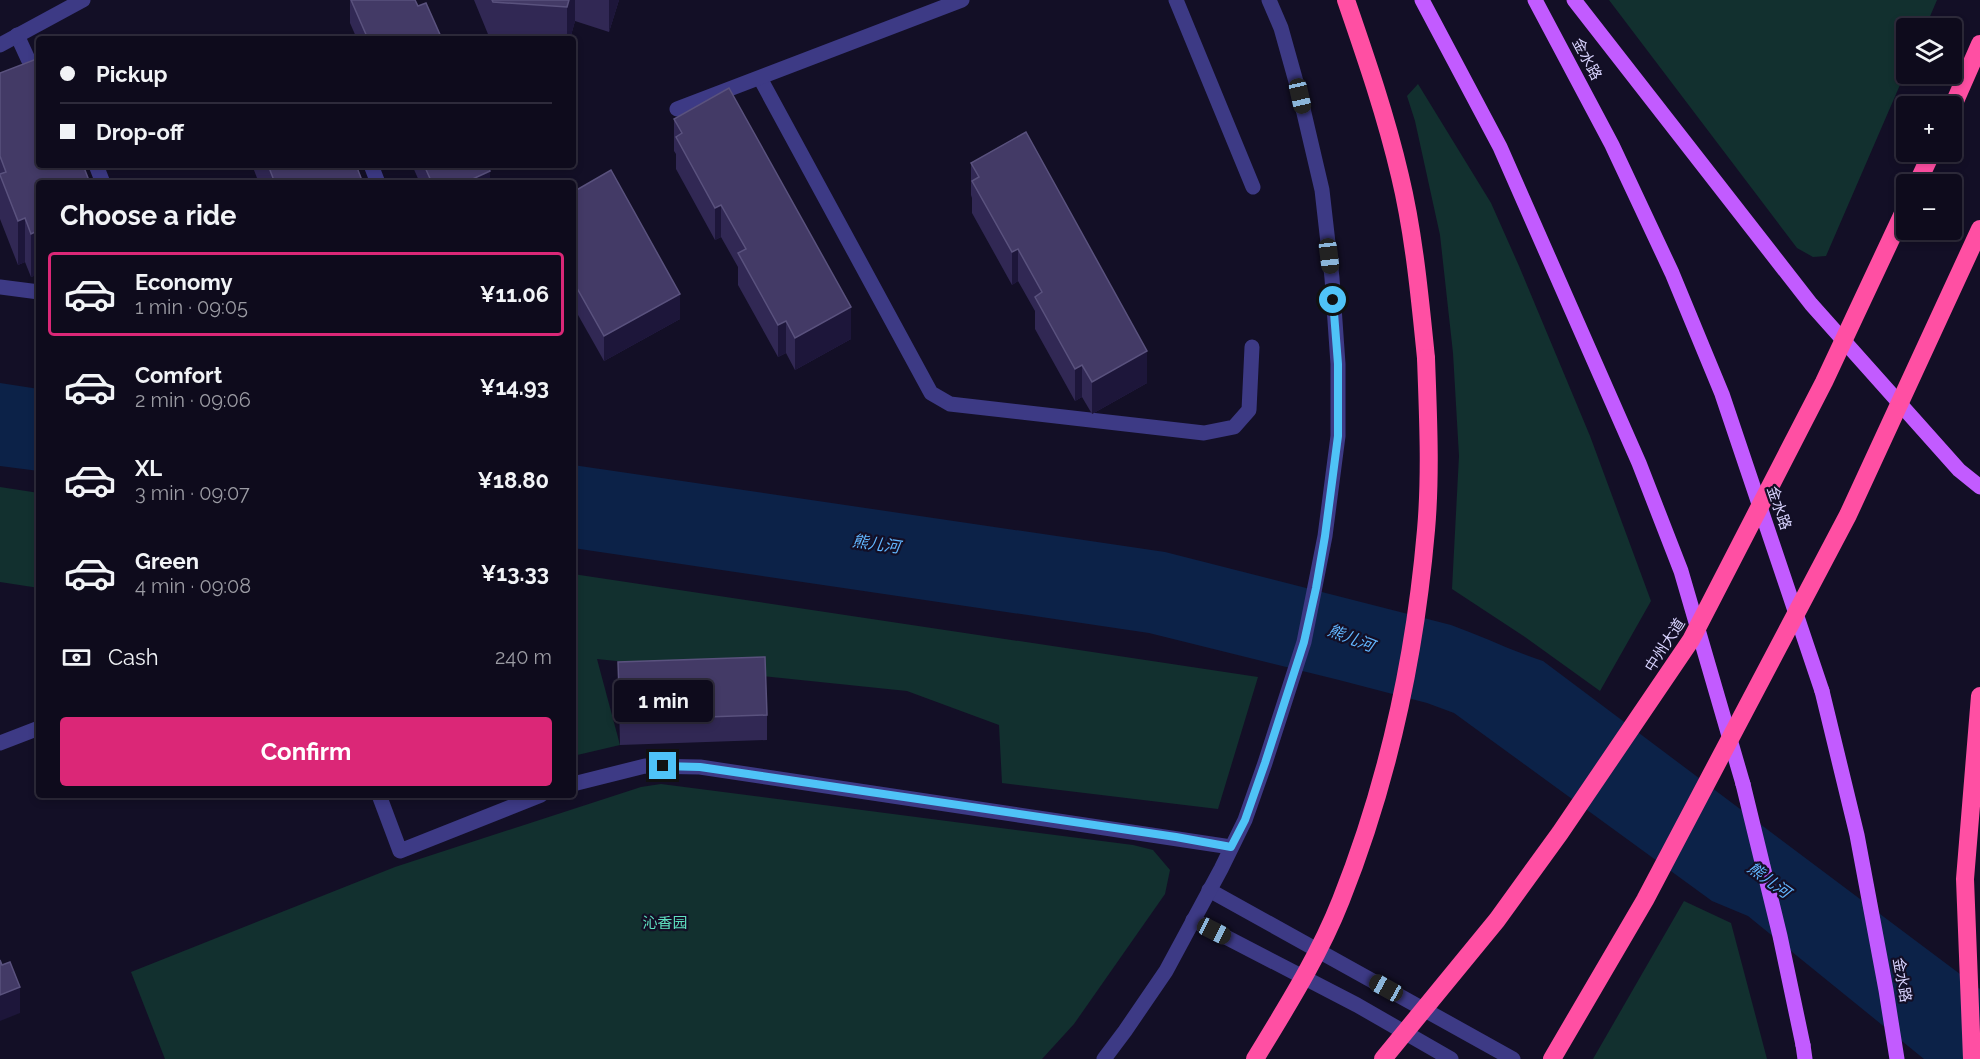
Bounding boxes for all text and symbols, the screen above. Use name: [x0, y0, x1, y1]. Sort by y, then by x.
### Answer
map controls: [1896, 18, 1962, 240]
button: layers: [1896, 18, 1962, 84]
street label: 金水路: [1568, 35, 1606, 83]
text: Pickup: [96, 61, 168, 87]
car: [1287, 76, 1313, 116]
button: +: [1896, 96, 1962, 162]
text: Drop-off: [96, 119, 184, 145]
button: −: [1896, 174, 1962, 240]
text: Choose a ride: [60, 200, 236, 231]
car: [1318, 237, 1340, 275]
icon: car: [63, 267, 117, 321]
text: Economy: [135, 269, 233, 295]
text: ¥11.06: [480, 281, 549, 307]
route start: [1319, 286, 1346, 313]
text: 1 min · 09:05: [135, 295, 248, 319]
icon: car: [63, 360, 117, 414]
text: Comfort: [135, 362, 222, 388]
text: ¥14.93: [480, 374, 549, 400]
text: 2 min · 09:06: [135, 388, 251, 412]
icon: car: [63, 453, 117, 507]
text: XL: [135, 455, 162, 481]
text: ¥18.80: [477, 467, 549, 493]
text: 3 min · 09:07: [135, 481, 250, 505]
street label: 金水路: [1763, 484, 1795, 532]
water label: 熊儿河: [851, 531, 904, 557]
icon: car: [63, 546, 117, 600]
text: Green: [135, 548, 199, 574]
text: ¥13.33: [481, 560, 549, 586]
text: 4 min · 09:08: [135, 574, 251, 598]
street label: 中州大道: [1641, 615, 1689, 675]
water label: 熊儿河: [1325, 621, 1380, 657]
icon: cash: [60, 641, 93, 674]
text: Cash: [108, 644, 159, 670]
text: 240 m: [495, 645, 552, 669]
callout: 1 min: [614, 679, 712, 721]
text: 1 min: [638, 689, 689, 713]
button: Confirm: [60, 717, 552, 786]
route end: [649, 752, 676, 779]
water label: 熊儿河: [1744, 858, 1796, 904]
park label: 沁香园: [642, 914, 688, 932]
car: [1194, 915, 1234, 947]
street label: 金水路: [1889, 956, 1915, 1004]
car: [1366, 971, 1406, 1005]

